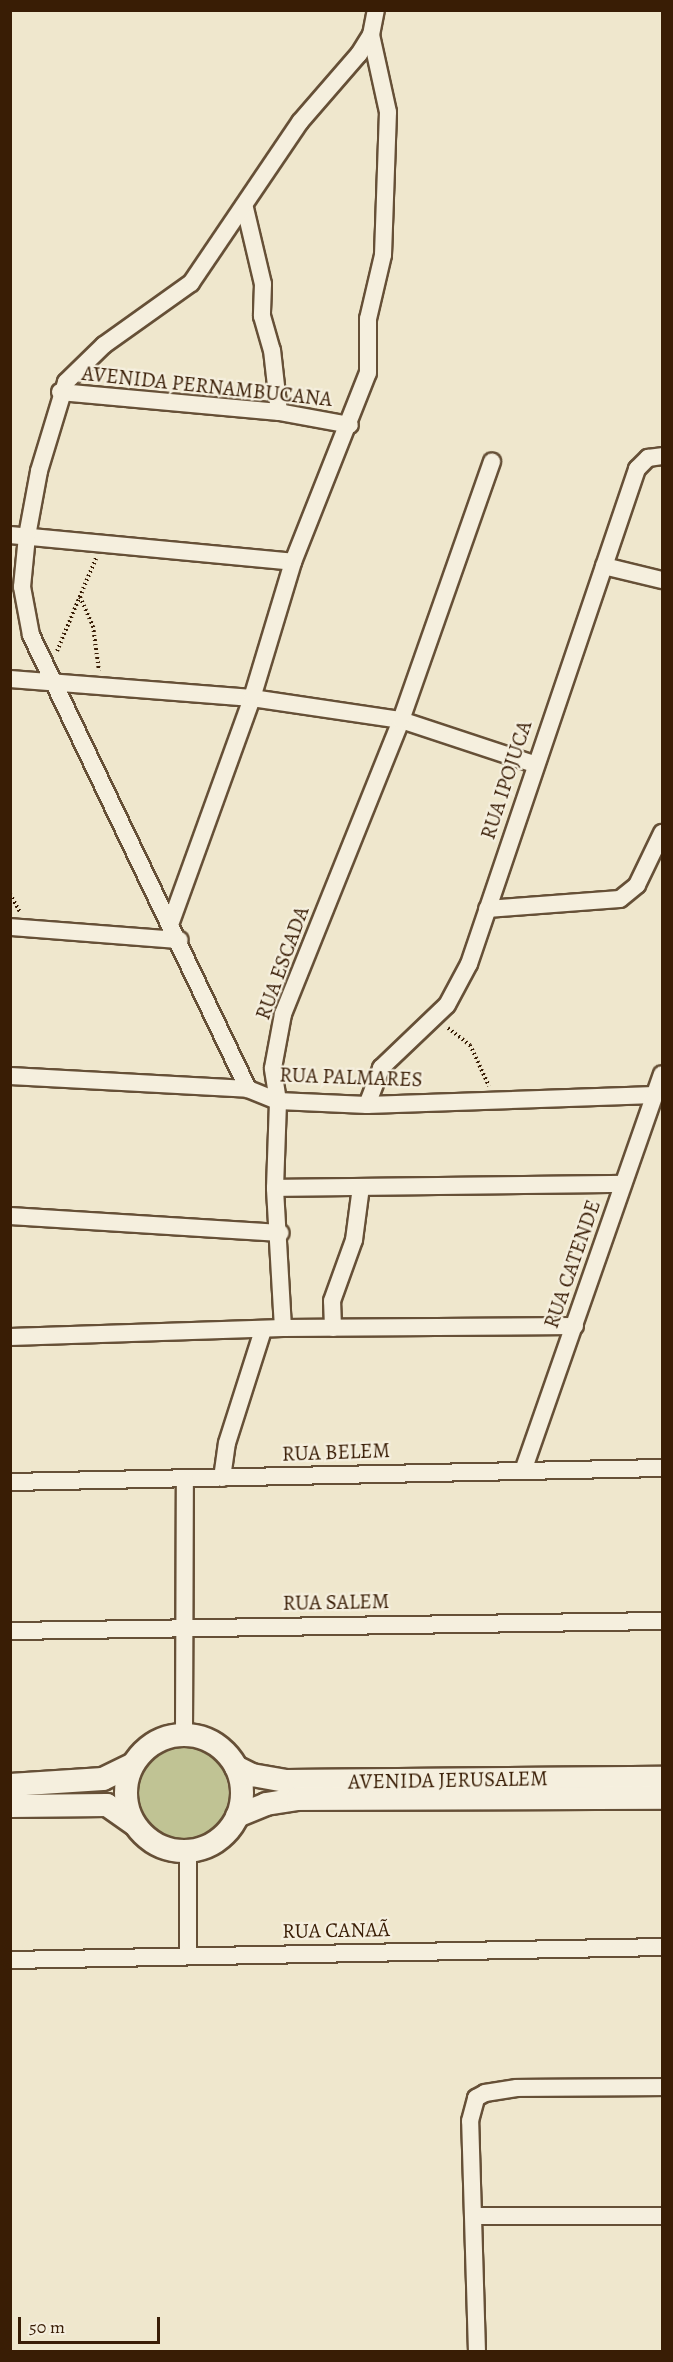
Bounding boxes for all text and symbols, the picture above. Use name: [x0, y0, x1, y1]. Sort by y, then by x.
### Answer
street label: AVENIDA PERNAMBUCANA: [81, 360, 333, 412]
street label: RUA IPOJUCA: [475, 718, 537, 842]
street label: RUA ESCADA: [250, 903, 314, 1023]
street label: RUA PALMARES: [279, 1062, 423, 1092]
street label: RUA CATENDE: [538, 1197, 606, 1331]
street label: RUA BELEM: [281, 1438, 391, 1466]
street label: RUA SALEM: [282, 1588, 390, 1616]
street label: AVENIDA JERUSALEM: [348, 1766, 548, 1794]
street label: RUA CANAÃ: [282, 1916, 390, 1944]
scale bar: [21, 2305, 164, 2343]
text: 50 m: [29, 2315, 65, 2339]

